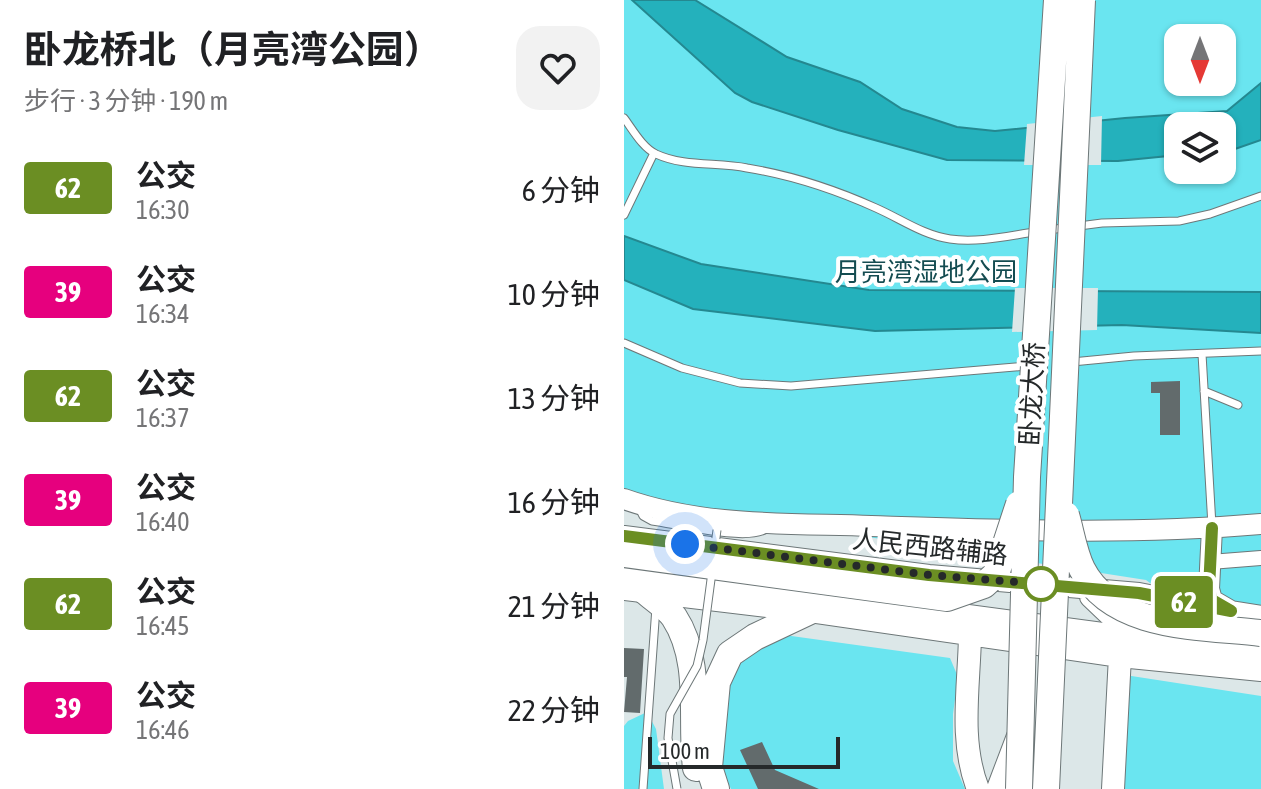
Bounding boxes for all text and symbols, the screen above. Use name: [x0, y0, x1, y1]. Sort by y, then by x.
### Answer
north arrow: [1164, 24, 1236, 96]
map controls: [1164, 24, 1236, 184]
button: heart: [516, 26, 600, 110]
text: 卧龙桥北（月亮湾公园）: [24, 28, 442, 71]
text: 步行 · 3 分钟 · 190 m: [24, 86, 228, 116]
button: layers: [1164, 112, 1236, 184]
text: 公交: [136, 158, 196, 192]
text: 62: [55, 172, 81, 204]
text: 6 分钟: [522, 173, 600, 207]
text: 16:30: [136, 195, 190, 225]
park label: 月亮湾湿地公园: [835, 257, 1017, 287]
text: 公交: [136, 262, 196, 296]
text: 39: [55, 276, 81, 308]
text: 10 分钟: [508, 277, 600, 311]
text: 16:34: [136, 299, 190, 329]
street label: 卧龙大桥: [1014, 341, 1050, 447]
text: 公交: [136, 366, 196, 400]
text: 62: [55, 380, 81, 412]
text: 13 分钟: [508, 381, 600, 415]
text: 16:37: [136, 403, 190, 433]
text: 公交: [136, 470, 196, 504]
text: 39: [55, 484, 81, 516]
text: 16 分钟: [508, 485, 600, 519]
text: 16:40: [136, 507, 190, 537]
your location: [665, 524, 705, 564]
street label: 人民西路辅路: [851, 524, 1009, 570]
unlabelled marker: [1024, 567, 1058, 601]
text: 公交: [136, 574, 196, 608]
line badge: 62: [1148, 576, 1220, 628]
text: 62: [1171, 586, 1197, 618]
text: 62: [55, 588, 81, 620]
text: 21 分钟: [508, 589, 600, 623]
text: 16:45: [136, 611, 190, 641]
text: 公交: [136, 678, 196, 712]
text: 39: [55, 692, 81, 724]
text: 22 分钟: [508, 693, 600, 727]
text: 16:46: [136, 715, 190, 745]
scale bar: [648, 733, 840, 769]
text: 100 m: [660, 738, 710, 764]

